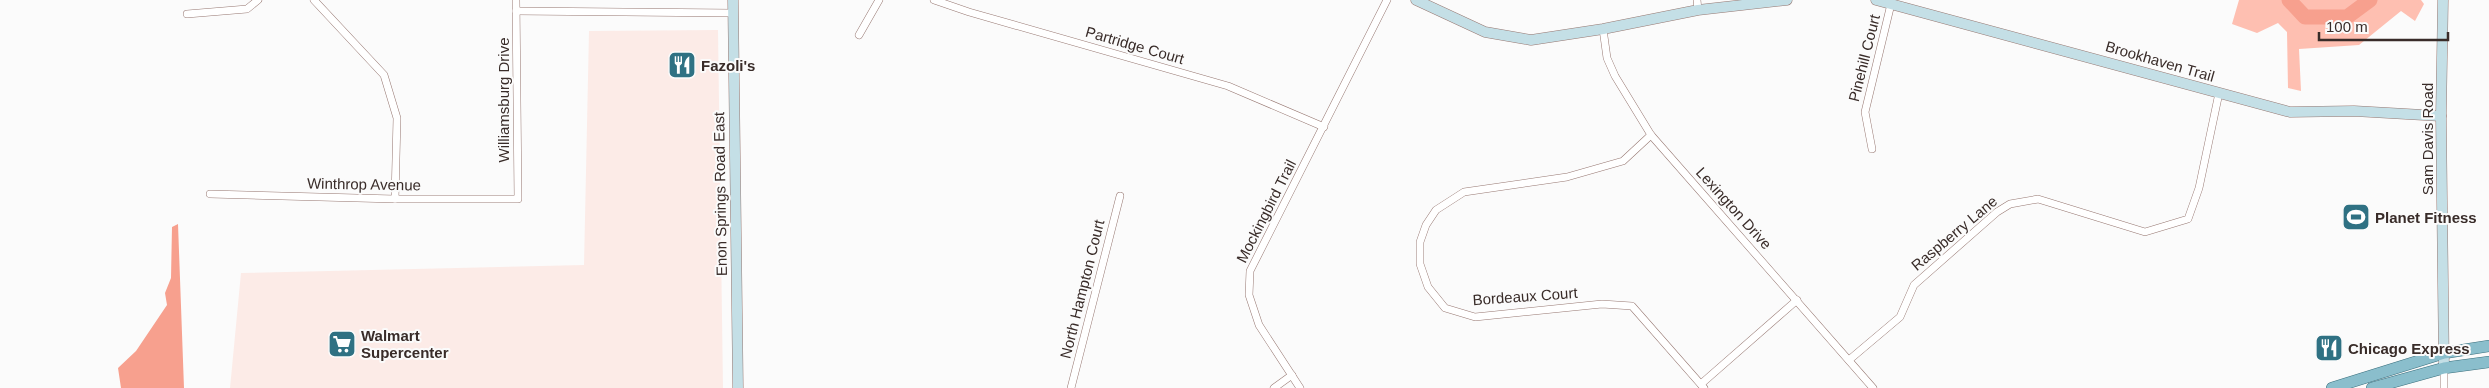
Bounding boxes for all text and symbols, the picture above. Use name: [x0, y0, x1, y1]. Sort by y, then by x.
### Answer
scale bar: [2319, 10, 2448, 42]
street label: Pinehill Court: [1845, 12, 1883, 103]
text: 100 m: [2326, 18, 2368, 35]
street label: Partridge Court: [1084, 23, 1187, 67]
street label: Williamsburg Drive: [495, 37, 512, 163]
street label: Brookhaven Trail: [2104, 37, 2216, 85]
restaurant icon: Fazoli's: [667, 50, 697, 80]
place label: Fazoli's: [701, 57, 755, 74]
street label: Sam Davis Road: [2419, 83, 2436, 195]
street label: Enon Springs Road East: [710, 111, 730, 276]
street label: Mockingbird Trail: [1233, 157, 1299, 265]
street label: Lexington Drive: [1693, 164, 1775, 252]
street label: Winthrop Avenue: [307, 175, 421, 193]
street label: Raspberry Lane: [1908, 192, 2000, 274]
sports icon: Planet Fitness: [2341, 202, 2371, 232]
place label: Planet Fitness: [2375, 209, 2477, 226]
street label: North Hampton Court: [1057, 217, 1108, 360]
street label: Bordeaux Court: [1472, 284, 1579, 308]
place label: Walmart Supercenter: [361, 327, 449, 361]
supermarket icon: Walmart Supercenter: [327, 329, 357, 359]
restaurant icon: Chicago Express: [2314, 333, 2344, 363]
place label: Chicago Express: [2348, 340, 2470, 357]

